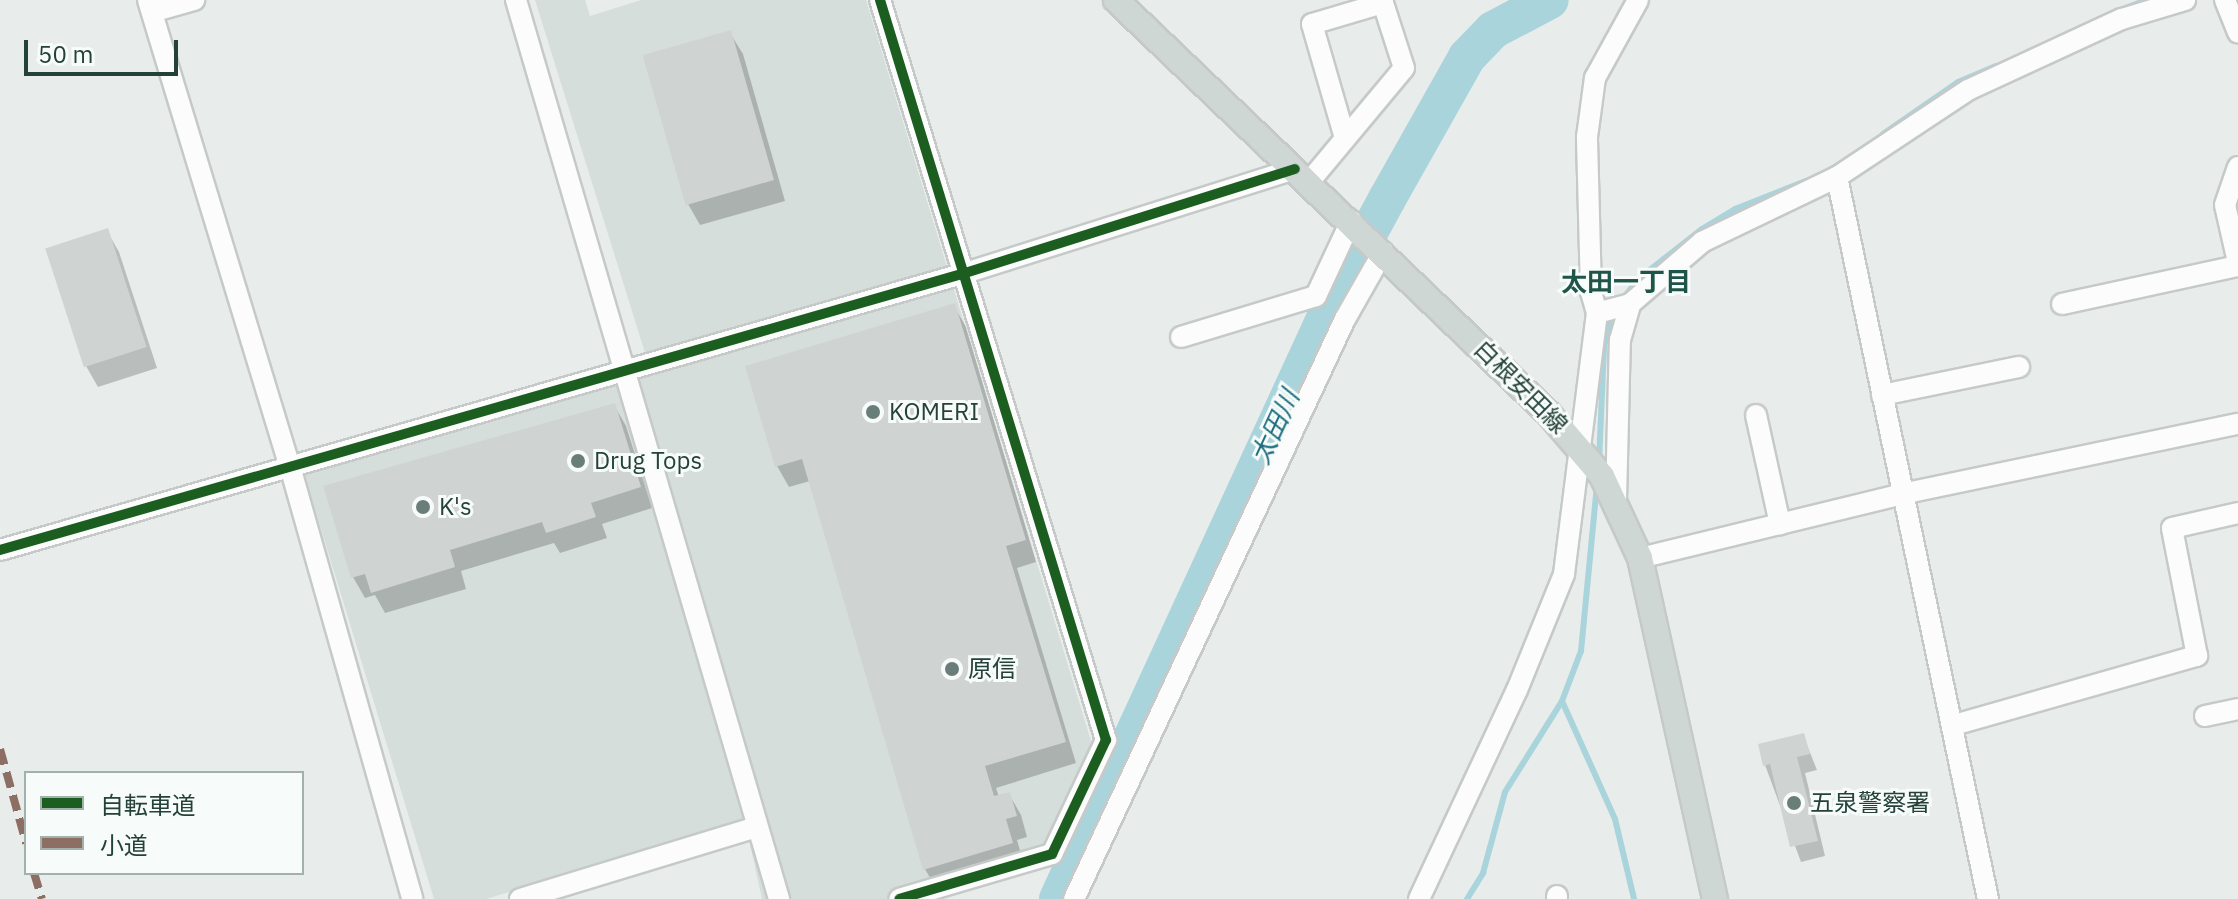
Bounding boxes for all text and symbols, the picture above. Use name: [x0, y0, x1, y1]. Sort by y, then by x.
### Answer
scale bar: [28, 24, 182, 74]
text: 50 m: [38, 38, 93, 70]
district label: 太田一丁目: [1561, 266, 1691, 298]
street label: 白根安田線: [1468, 334, 1574, 440]
water label: 太田川: [1244, 385, 1306, 469]
place label: KOMERI: [889, 398, 979, 426]
marker: KOMERI: [864, 403, 882, 421]
place label: Drug Tops: [594, 447, 702, 475]
marker: Drug Tops: [569, 452, 587, 470]
place label: K's: [439, 493, 472, 521]
marker: K's: [414, 498, 432, 516]
place label: 原信: [968, 655, 1016, 683]
marker: 原信: [943, 660, 961, 678]
legend: [24, 771, 304, 875]
text: 自転車道: [100, 789, 196, 821]
place label: 五泉警察署: [1810, 789, 1930, 817]
marker: 五泉警察署: [1785, 794, 1803, 812]
text: 小道: [100, 829, 148, 861]

